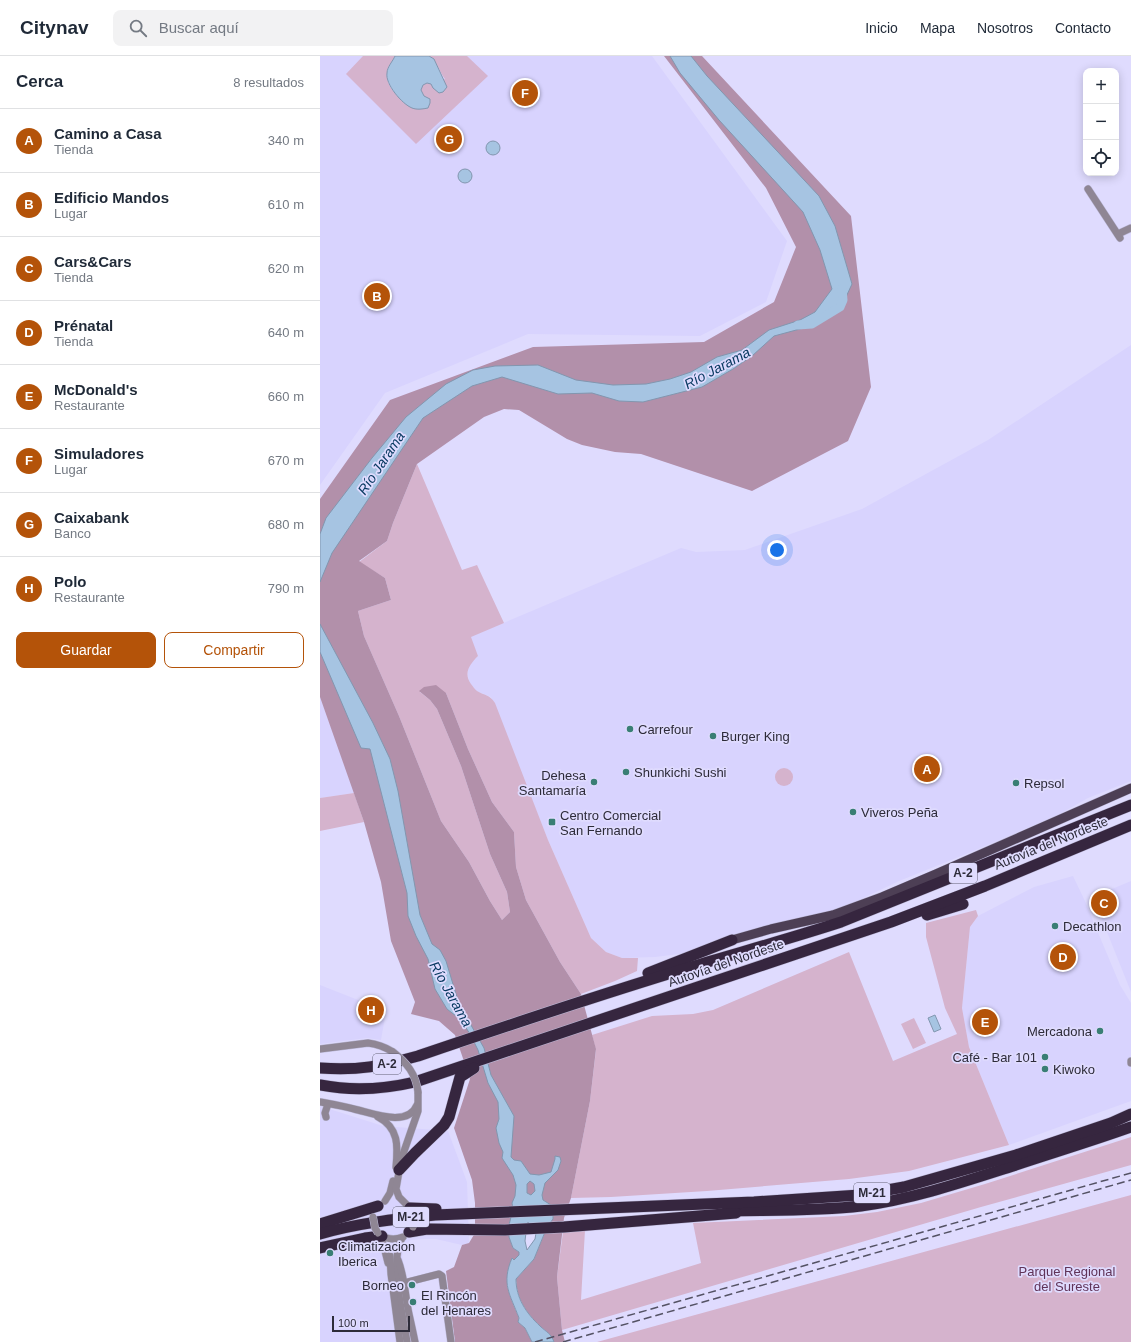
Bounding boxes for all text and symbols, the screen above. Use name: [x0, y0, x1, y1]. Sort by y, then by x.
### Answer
search box: [113, 10, 393, 46]
text: Citynav: [20, 17, 89, 38]
icon: search: [127, 17, 149, 39]
text: Buscar aquí: [159, 19, 239, 36]
text: Inicio: [865, 20, 898, 36]
text: Mapa: [920, 20, 955, 36]
text: Nosotros: [977, 20, 1033, 36]
text: Contacto: [1055, 20, 1111, 36]
map controls: [1083, 68, 1119, 176]
button: +: [1083, 68, 1119, 104]
text: Cerca: [16, 72, 63, 91]
text: 8 resultados: [233, 75, 304, 90]
pin: F: [512, 78, 538, 108]
button: −: [1083, 104, 1119, 140]
pin: G: [436, 124, 462, 154]
text: Camino a Casa: [54, 125, 162, 142]
text: A: [24, 133, 34, 148]
text: 340 m: [268, 133, 304, 148]
button: locate: [1083, 140, 1119, 176]
text: Tienda: [54, 142, 93, 157]
text: Edificio Mandos: [54, 189, 169, 206]
text: B: [24, 197, 34, 212]
text: 610 m: [268, 197, 304, 212]
text: Lugar: [54, 206, 87, 221]
text: Cars&Cars: [54, 253, 132, 270]
text: C: [24, 261, 34, 276]
text: 620 m: [268, 261, 304, 276]
text: Tienda: [54, 270, 93, 285]
pin: B: [364, 281, 390, 311]
text: Prénatal: [54, 317, 113, 334]
text: D: [24, 325, 34, 340]
text: 640 m: [268, 325, 304, 340]
text: Tienda: [54, 334, 93, 349]
water label: Río Jarama: [681, 344, 753, 392]
text: McDonald's: [54, 381, 138, 398]
text: E: [25, 389, 33, 404]
text: 660 m: [268, 389, 304, 404]
text: Restaurante: [54, 398, 125, 413]
water label: Río Jarama: [354, 428, 408, 497]
text: Simuladores: [54, 445, 144, 462]
text: F: [25, 453, 33, 468]
text: 670 m: [268, 453, 304, 468]
text: Lugar: [54, 462, 87, 477]
text: Caixabank: [54, 509, 129, 526]
text: G: [24, 517, 34, 532]
text: 680 m: [268, 517, 304, 532]
text: Banco: [54, 526, 91, 541]
your location: [767, 540, 787, 560]
text: Polo: [54, 573, 87, 590]
text: H: [24, 581, 34, 596]
text: 790 m: [268, 581, 304, 596]
text: Restaurante: [54, 590, 125, 605]
button: Guardar: [16, 632, 156, 668]
button: Compartir: [164, 632, 304, 668]
place label: Carrefour: [638, 722, 694, 737]
marker: Carrefour: [625, 724, 635, 734]
place label: Burger King: [721, 729, 790, 744]
marker: Burger King: [708, 731, 718, 741]
pin: A: [914, 754, 940, 784]
place label: Shunkichi Sushi: [634, 765, 727, 780]
marker: Shunkichi Sushi: [621, 767, 631, 777]
place label: Dehesa Santamaría: [519, 768, 587, 798]
place label: Repsol: [1024, 776, 1065, 791]
marker: Dehesa Santamaría: [589, 777, 599, 787]
marker: Repsol: [1011, 778, 1021, 788]
place label: Viveros Peña: [861, 805, 939, 820]
marker: Viveros Peña: [848, 807, 858, 817]
place label: Centro Comercial San Fernando: [560, 808, 661, 838]
street label: Autovía del Nordeste: [992, 813, 1110, 873]
marker: Centro Comercial San Fernando: [547, 817, 557, 827]
road number: A-2: [949, 863, 977, 883]
pin: C: [1091, 888, 1117, 918]
place label: Decathlon: [1063, 919, 1122, 934]
marker: Decathlon: [1050, 921, 1060, 931]
street label: Autovía del Nordeste: [666, 936, 786, 990]
pin: D: [1050, 942, 1076, 972]
water label: Río Jarama: [426, 958, 476, 1030]
pin: H: [358, 995, 384, 1025]
pin: E: [972, 1007, 998, 1037]
place label: Mercadona: [1027, 1024, 1093, 1039]
marker: Mercadona: [1095, 1026, 1105, 1036]
place label: Café - Bar 101: [952, 1050, 1037, 1065]
marker: Café - Bar 101: [1040, 1052, 1050, 1062]
road number: A-2: [373, 1054, 401, 1074]
place label: Kiwoko: [1053, 1062, 1095, 1077]
marker: Kiwoko: [1040, 1064, 1050, 1074]
road number: M-21: [854, 1183, 890, 1203]
road number: M-21: [393, 1207, 429, 1227]
place label: Climatizacion Iberica: [338, 1239, 415, 1269]
marker: Climatizacion Iberica: [325, 1248, 335, 1258]
park label: Parque Regional del Sureste: [1019, 1264, 1116, 1294]
place label: Borneo: [362, 1278, 404, 1293]
marker: Borneo: [407, 1280, 417, 1290]
place label: El Rincón del Henares: [421, 1288, 492, 1318]
marker: El Rincón del Henares: [408, 1297, 418, 1307]
scale bar: [332, 1314, 410, 1333]
text: 100 m: [338, 1317, 369, 1329]

